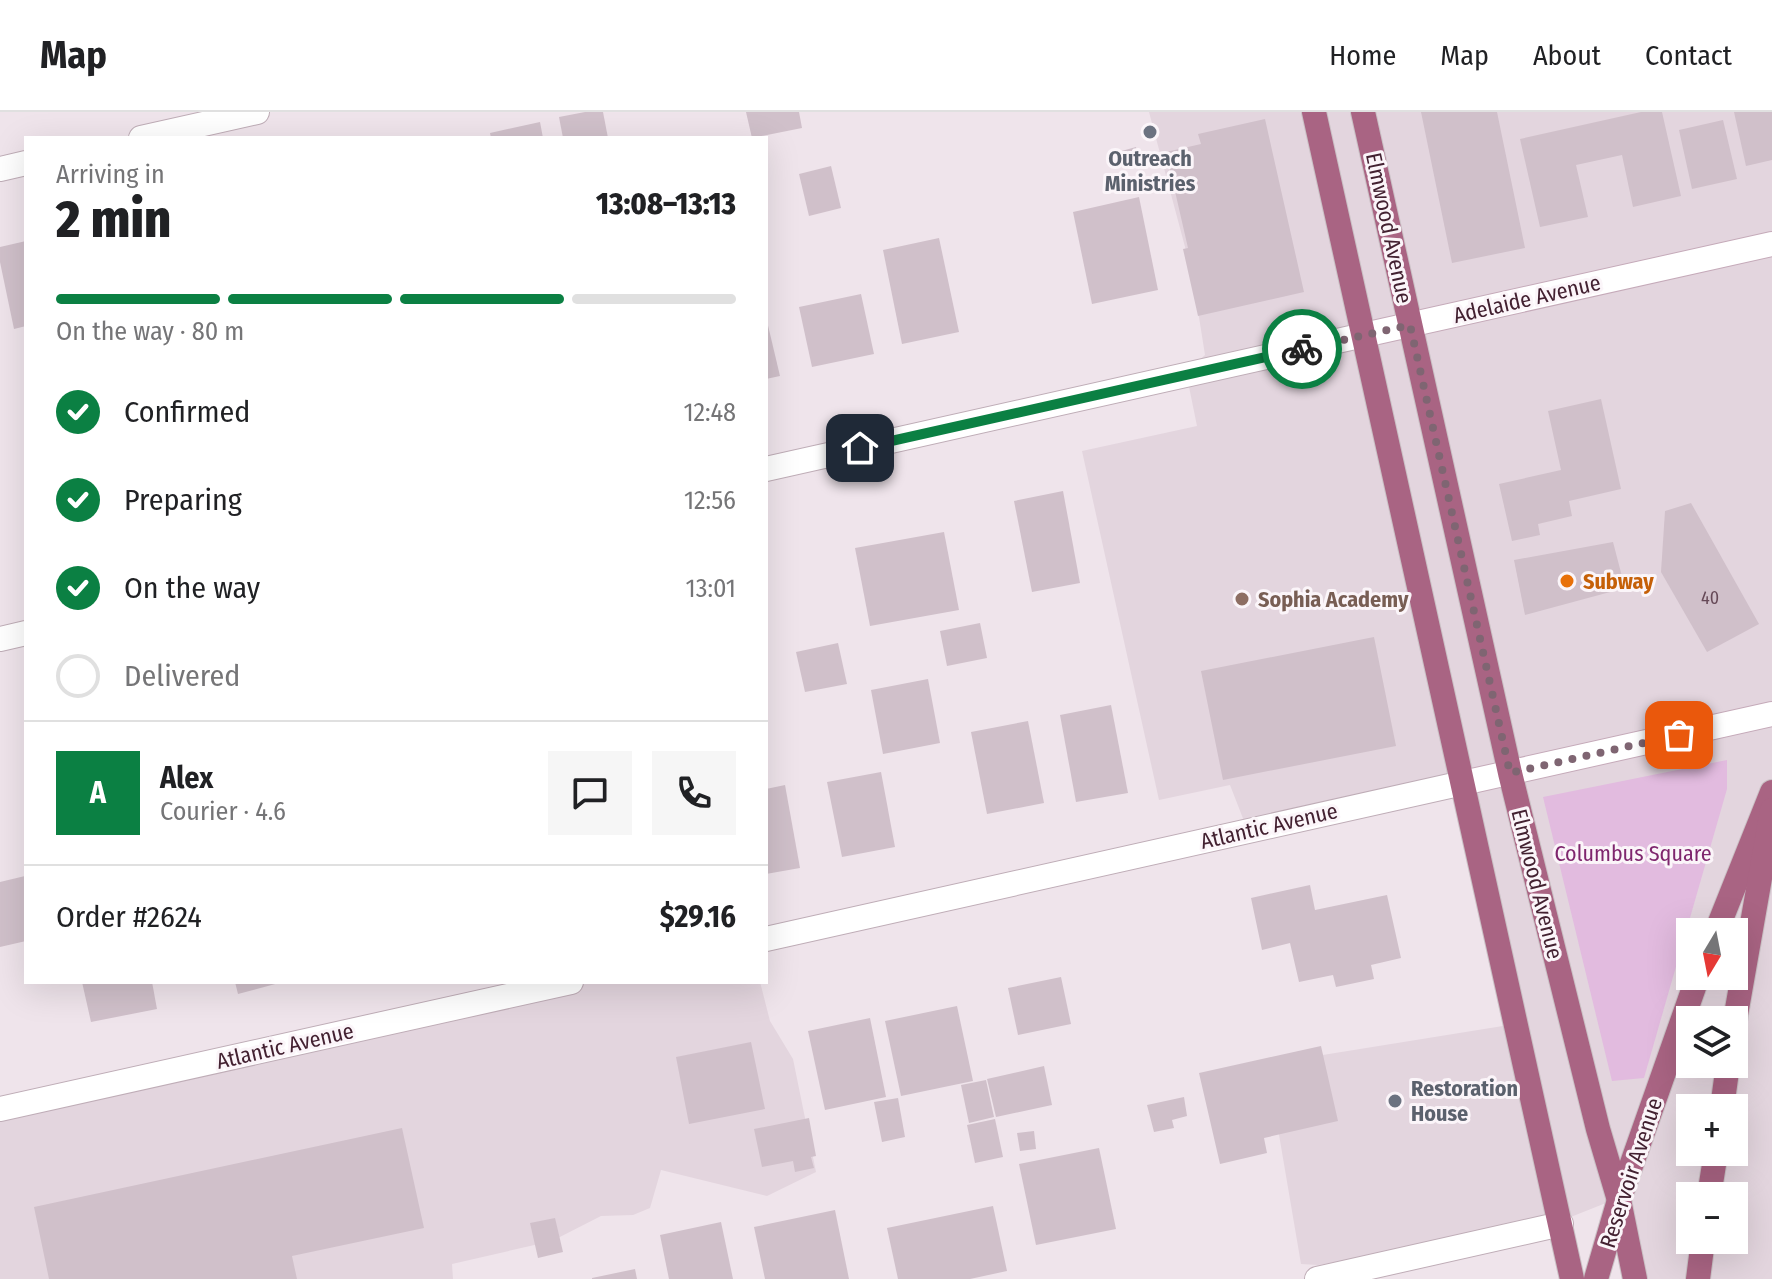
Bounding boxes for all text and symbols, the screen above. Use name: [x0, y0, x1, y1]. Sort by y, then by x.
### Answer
text: Map: [40, 32, 107, 78]
text: Home: [1329, 39, 1396, 72]
text: Map: [1440, 39, 1489, 72]
text: About: [1533, 39, 1601, 72]
text: Contact: [1645, 39, 1732, 72]
marker: Outreach Ministries: [1141, 123, 1159, 141]
place label: Outreach Ministries: [1105, 145, 1196, 197]
street label: Elmwood Avenue: [1360, 150, 1418, 306]
text: Arriving in: [56, 159, 165, 190]
text: 13:08–13:13: [596, 186, 736, 222]
text: 2 min: [56, 188, 171, 251]
street label: Adelaide Avenue: [1451, 269, 1603, 329]
courier: [1262, 309, 1342, 389]
text: On the way · 80 m: [56, 316, 244, 347]
icon: bike: [1280, 327, 1324, 371]
icon: check: [56, 390, 100, 434]
text: Confirmed: [124, 394, 250, 430]
text: 12:48: [683, 397, 736, 428]
pin: [826, 414, 894, 482]
icon: home: [838, 426, 882, 470]
icon: check: [56, 478, 100, 522]
text: Preparing: [124, 482, 242, 518]
text: 12:56: [684, 485, 736, 516]
icon: check: [56, 566, 100, 610]
place label: Subway: [1583, 568, 1654, 595]
text: On the way: [124, 570, 260, 606]
marker: Subway: [1558, 572, 1576, 590]
text: 13:01: [686, 573, 736, 604]
place label: Sophia Academy: [1258, 586, 1409, 613]
house number: 40: [1701, 587, 1719, 609]
marker: Sophia Academy: [1233, 590, 1251, 608]
text: Delivered: [124, 658, 240, 694]
pin: [1645, 701, 1713, 769]
icon: bag: [1657, 713, 1701, 757]
button: chat: [548, 751, 632, 835]
button: phone: [652, 751, 736, 835]
text: Alex: [160, 760, 213, 796]
text: A: [90, 775, 106, 811]
text: Courier · 4.6: [160, 796, 286, 827]
street label: Atlantic Avenue: [1198, 797, 1340, 855]
street label: Elmwood Avenue: [1505, 806, 1569, 962]
park label: Columbus Square: [1554, 840, 1712, 867]
text: Order #2624: [56, 899, 202, 935]
text: $29.16: [660, 899, 736, 935]
north arrow: [1676, 918, 1748, 990]
map controls: [1676, 918, 1748, 1254]
button: layers: [1676, 1006, 1748, 1078]
street label: Atlantic Avenue: [214, 1017, 356, 1075]
place label: Restoration House: [1411, 1075, 1518, 1127]
marker: Restoration House: [1386, 1092, 1404, 1110]
button: +: [1676, 1094, 1748, 1166]
street label: Reservoir Avenue: [1594, 1095, 1668, 1251]
button: −: [1676, 1182, 1748, 1254]

